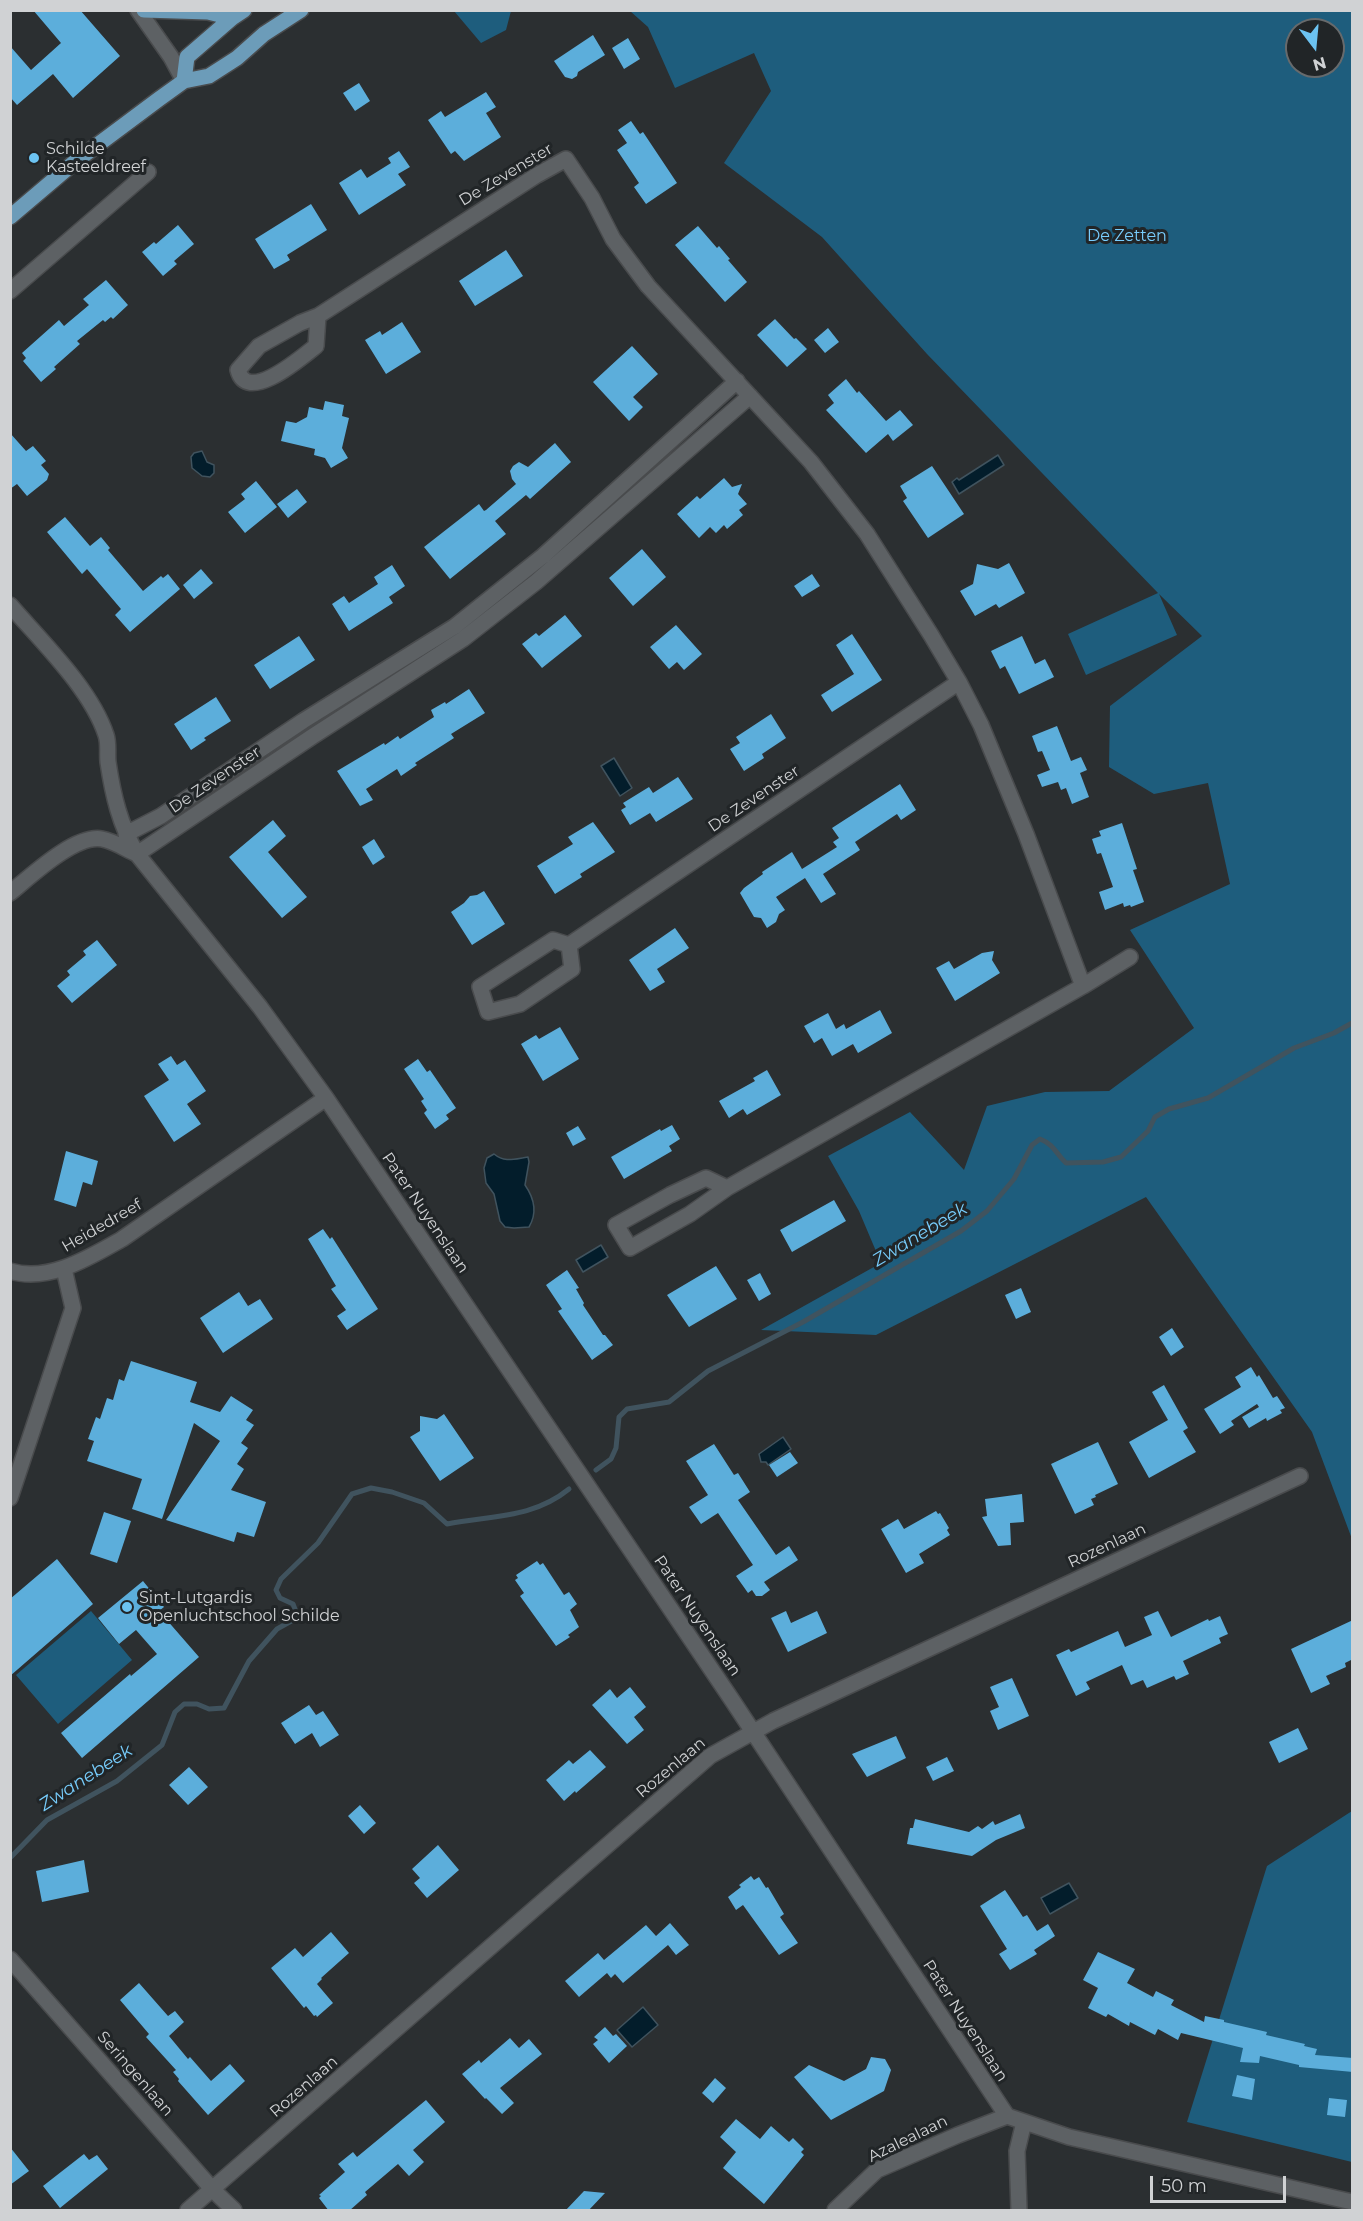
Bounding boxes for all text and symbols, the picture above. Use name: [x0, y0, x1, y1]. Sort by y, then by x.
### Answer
north arrow: [1285, 18, 1345, 78]
text: N: [1311, 53, 1328, 75]
place label: Schilde Kasteeldreef: [46, 139, 146, 177]
street label: De Zevenster: [456, 140, 556, 210]
marker: Schilde Kasteeldreef: [27, 151, 41, 165]
park label: De Zetten: [1087, 226, 1167, 246]
street label: De Zevenster: [166, 742, 264, 818]
street label: De Zevenster: [705, 761, 803, 837]
street label: Pater Nuyenslaan: [377, 1149, 473, 1277]
street label: Heidedreef: [59, 1195, 145, 1257]
water label: Zwanebeek: [869, 1198, 971, 1272]
street label: Rozenlaan: [1065, 1520, 1149, 1572]
street label: Pater Nuyenslaan: [649, 1552, 745, 1680]
place label: Sint-Lutgardis Openluchtschool Schilde: [139, 1588, 340, 1626]
marker: Sint-Lutgardis Openluchtschool Schilde: [120, 1600, 134, 1614]
street label: Rozenlaan: [633, 1734, 709, 1802]
water label: Zwanebeek: [35, 1740, 137, 1816]
street label: Pater Nuyenslaan: [918, 1956, 1012, 2086]
street label: Seringenlaan: [93, 2028, 177, 2120]
street label: Rozenlaan: [266, 2052, 342, 2122]
street label: Azalealaan: [865, 2111, 951, 2167]
scale bar: [1153, 2164, 1290, 2202]
text: 50 m: [1161, 2175, 1207, 2197]

